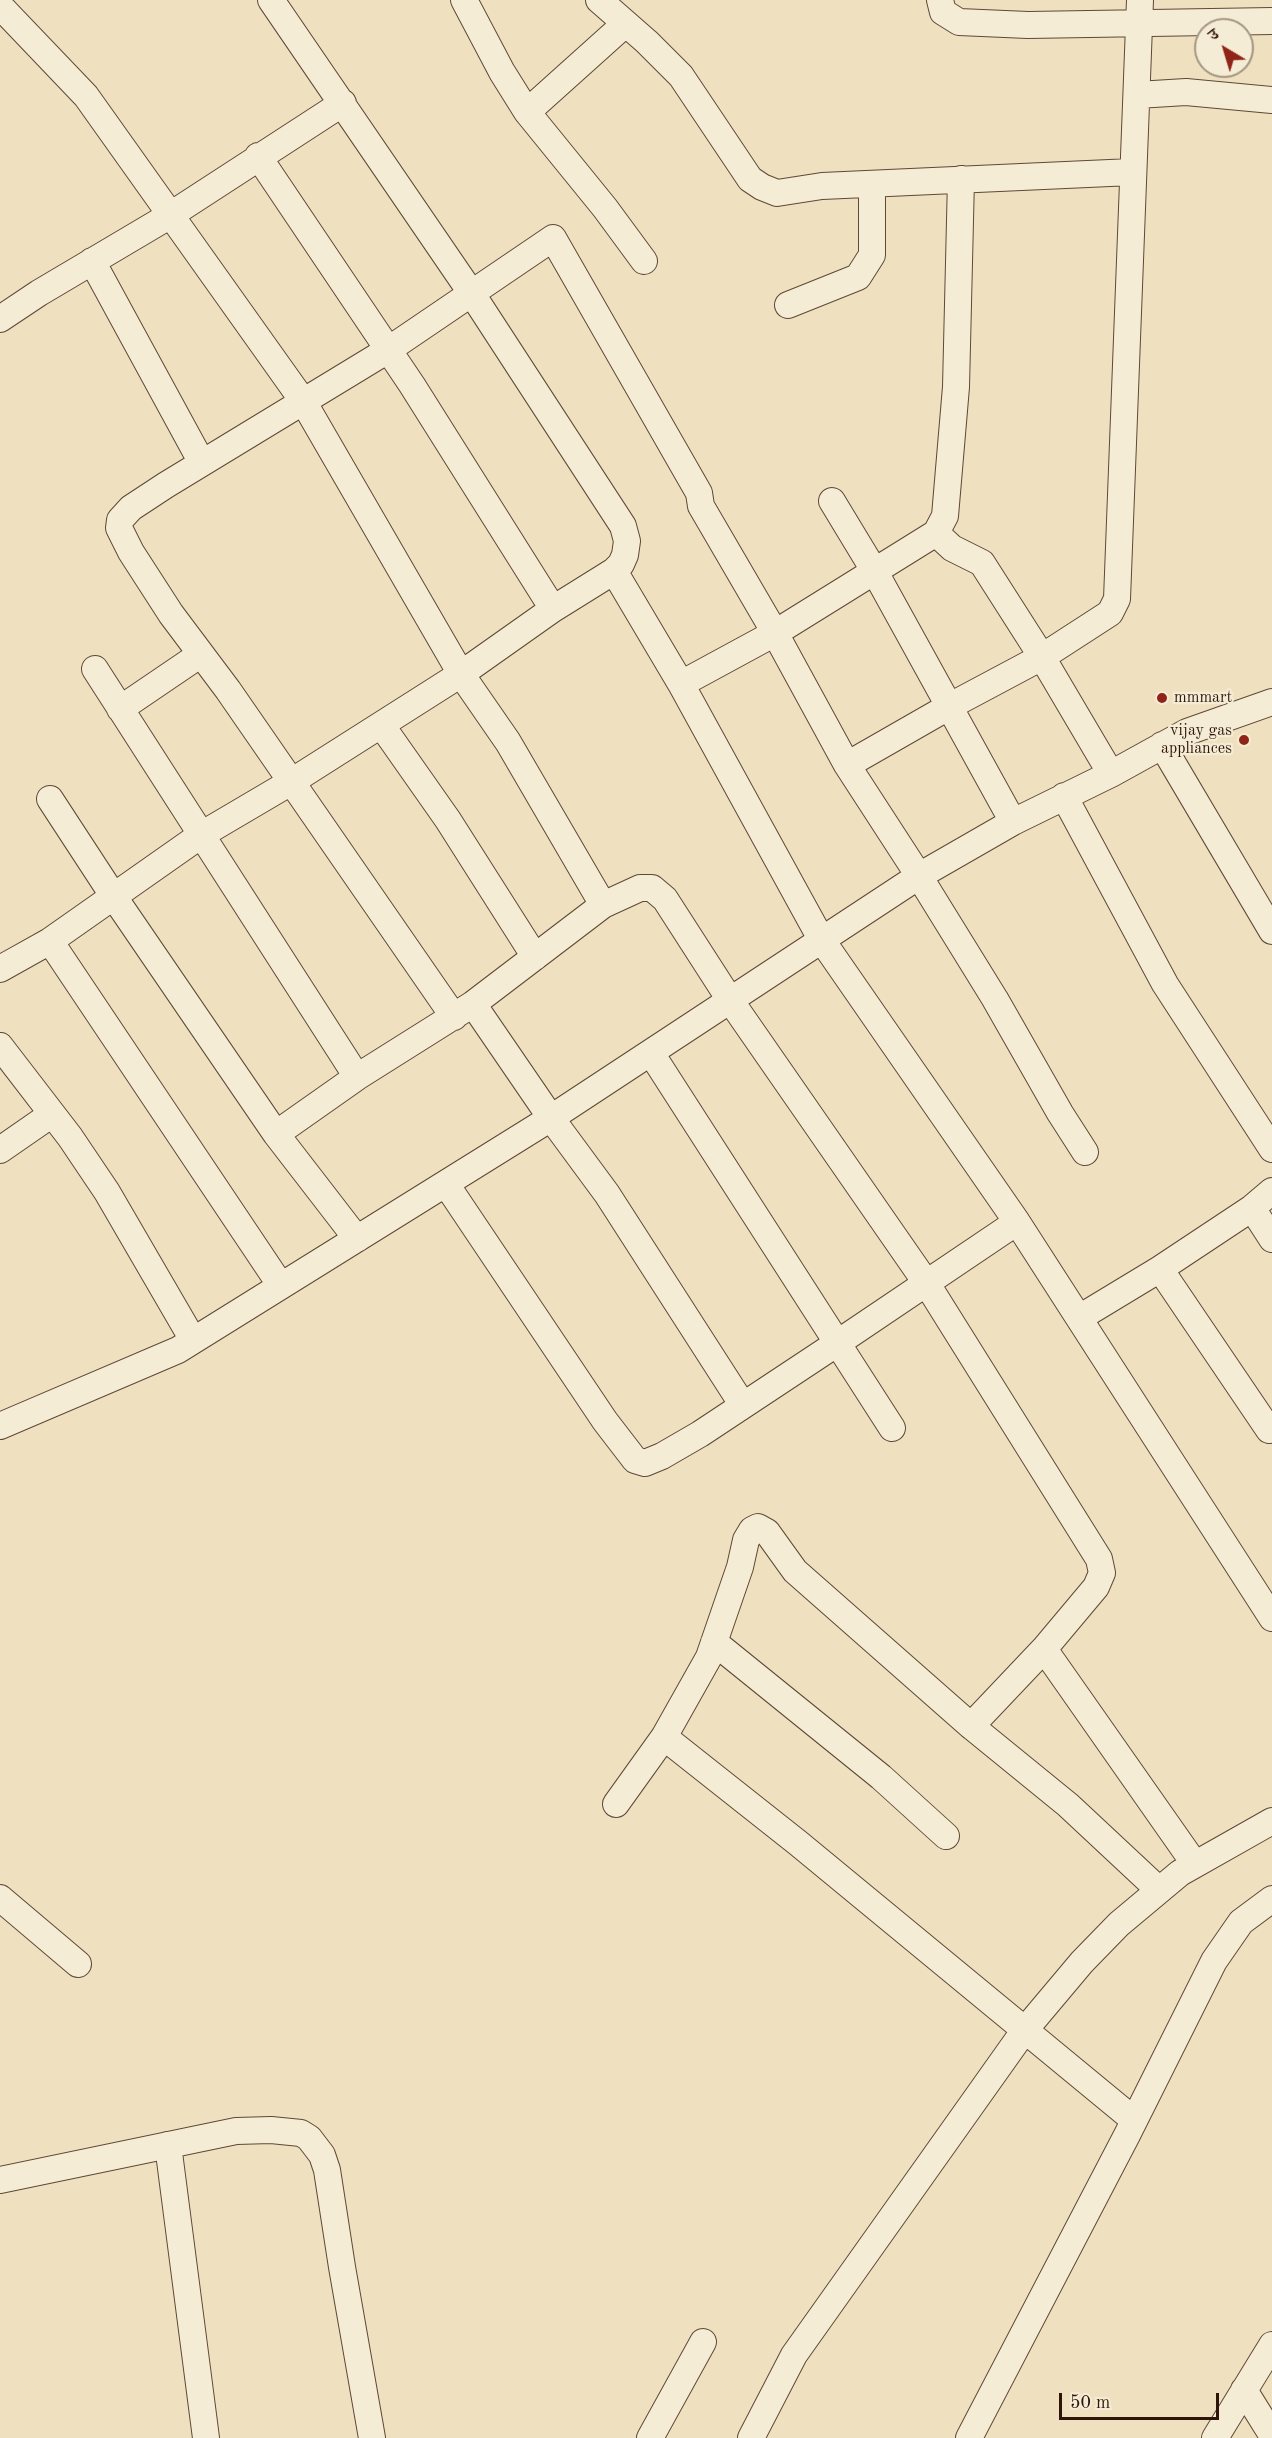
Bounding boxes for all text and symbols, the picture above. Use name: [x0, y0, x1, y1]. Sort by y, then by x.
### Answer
north arrow: [1194, 18, 1254, 78]
text: उ: [1206, 27, 1222, 44]
place label: mmmart: [1174, 688, 1232, 708]
marker: mmmart: [1155, 691, 1169, 705]
place label: vijay gas appliances: [1161, 721, 1232, 759]
marker: vijay gas appliances: [1237, 733, 1251, 747]
scale bar: [1062, 2381, 1222, 2419]
text: 50 m: [1070, 2394, 1110, 2412]

